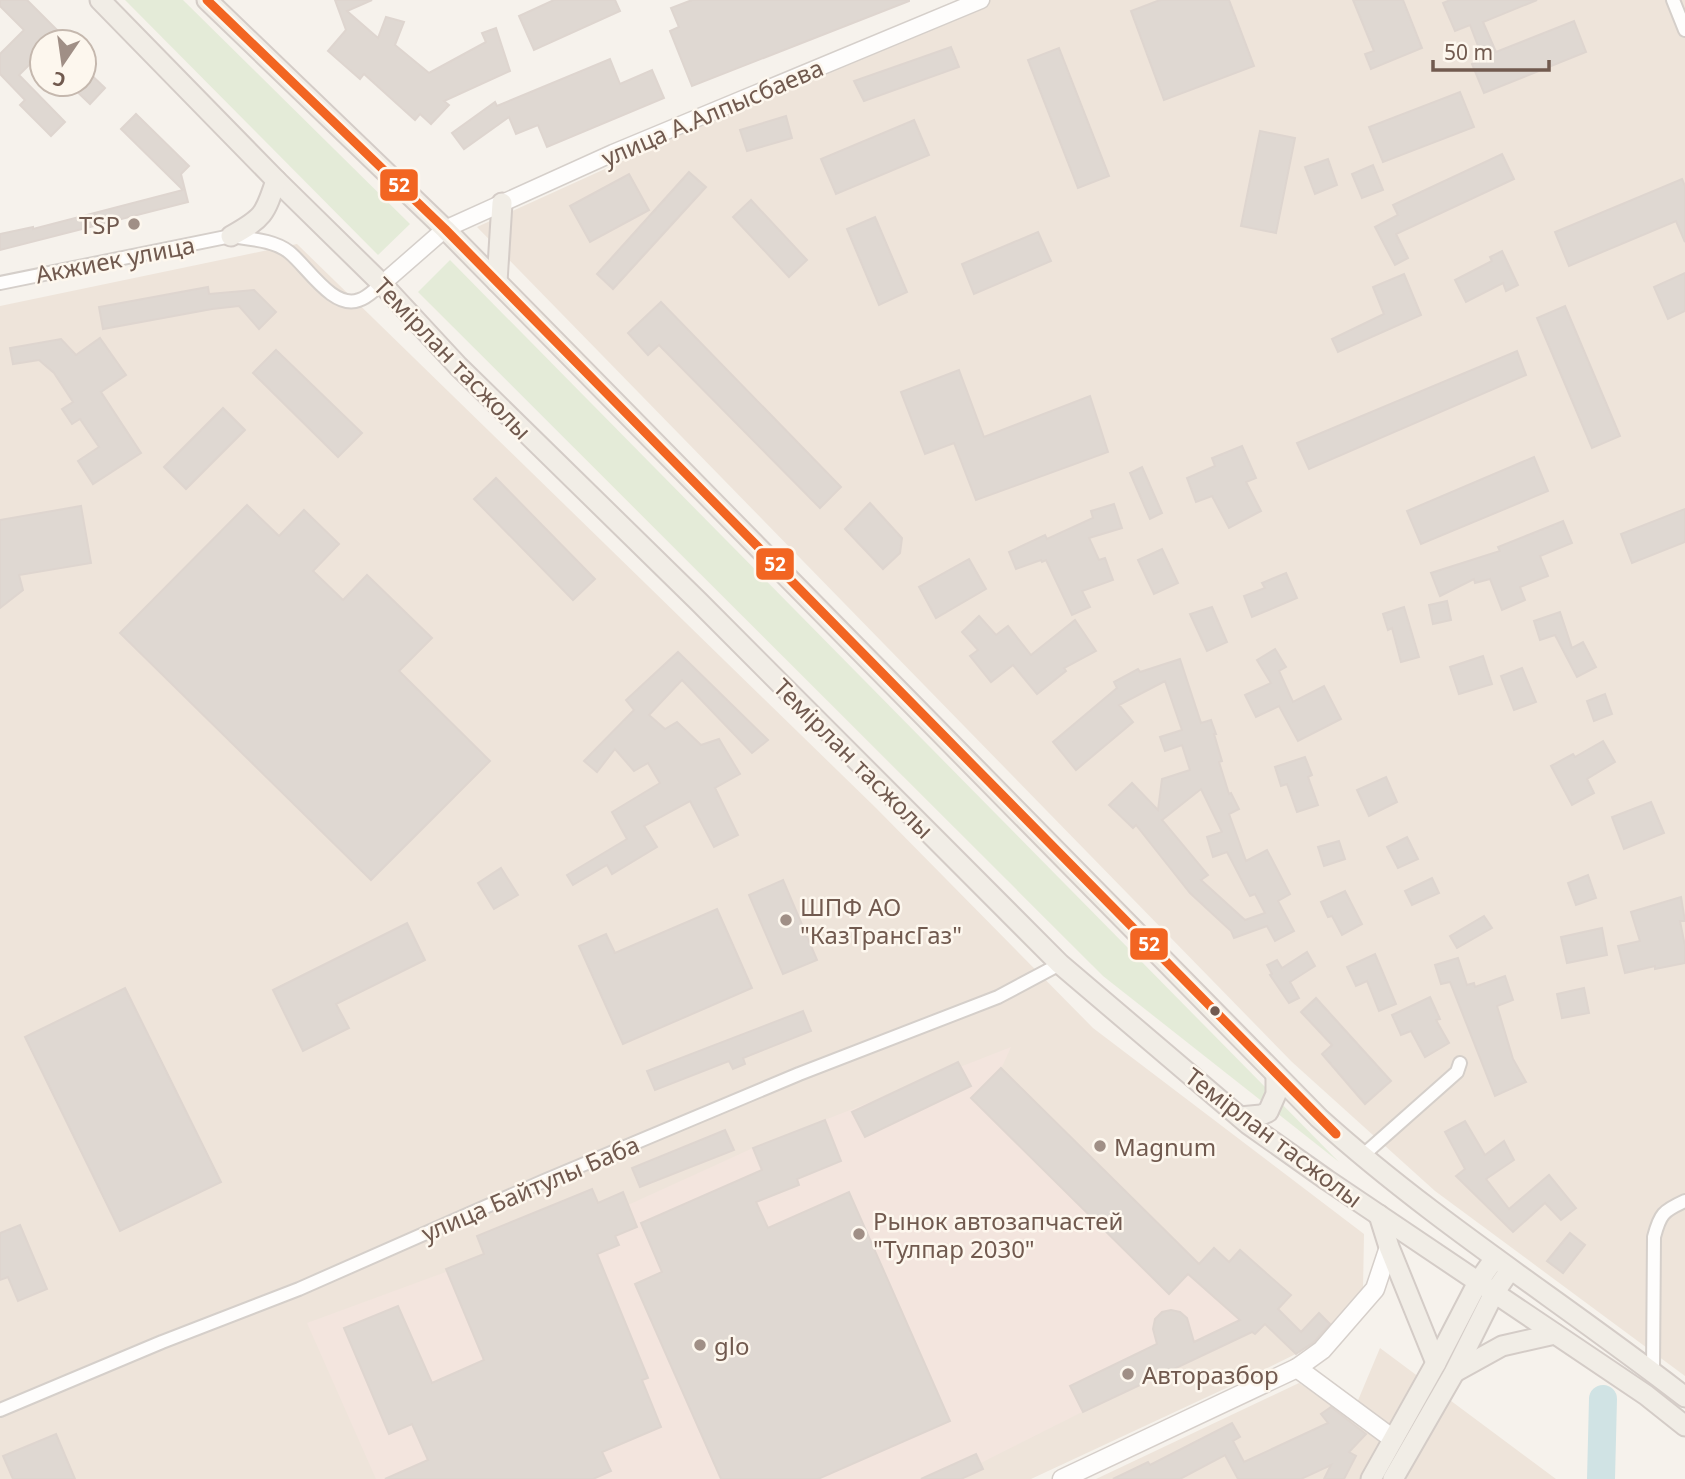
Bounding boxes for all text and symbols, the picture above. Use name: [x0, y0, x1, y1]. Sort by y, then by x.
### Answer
north arrow: [28, 28, 98, 98]
scale bar: [1433, 28, 1548, 72]
text: 50 m: [1444, 38, 1493, 66]
street label: улица А.Алпысбаева: [596, 50, 828, 174]
text: С: [50, 66, 68, 94]
line badge: 52: [379, 168, 419, 202]
text: 52: [388, 172, 410, 198]
place label: TSP: [79, 208, 120, 241]
marker: TSP: [126, 216, 142, 232]
street label: Акжиек улица: [33, 227, 197, 291]
street label: Темірлан тасжолы: [367, 270, 539, 446]
line badge: 52: [755, 547, 795, 581]
text: 52: [764, 551, 786, 577]
street label: Темірлан тасжолы: [767, 671, 941, 845]
place label: ШПФ АО "КазТрансГаз": [800, 890, 962, 951]
marker: ШПФ АО "КазТрансГаз": [778, 912, 794, 928]
line badge: 52: [1129, 927, 1169, 961]
text: 52: [1138, 931, 1160, 957]
unlabelled marker: [1208, 1004, 1222, 1018]
street label: Темірлан тасжолы: [1179, 1059, 1369, 1215]
street label: улица Байтулы Баба: [416, 1127, 644, 1249]
place label: Magnum: [1114, 1130, 1216, 1163]
marker: Magnum: [1092, 1138, 1108, 1154]
place label: Рынок автозапчастей "Тулпар 2030": [873, 1204, 1124, 1265]
marker: Рынок автозапчастей "Тулпар 2030": [851, 1226, 867, 1242]
place label: glo: [714, 1329, 749, 1362]
marker: glo: [692, 1337, 708, 1353]
place label: Авторазбор: [1142, 1358, 1279, 1391]
marker: Авторазбор: [1120, 1366, 1136, 1382]

